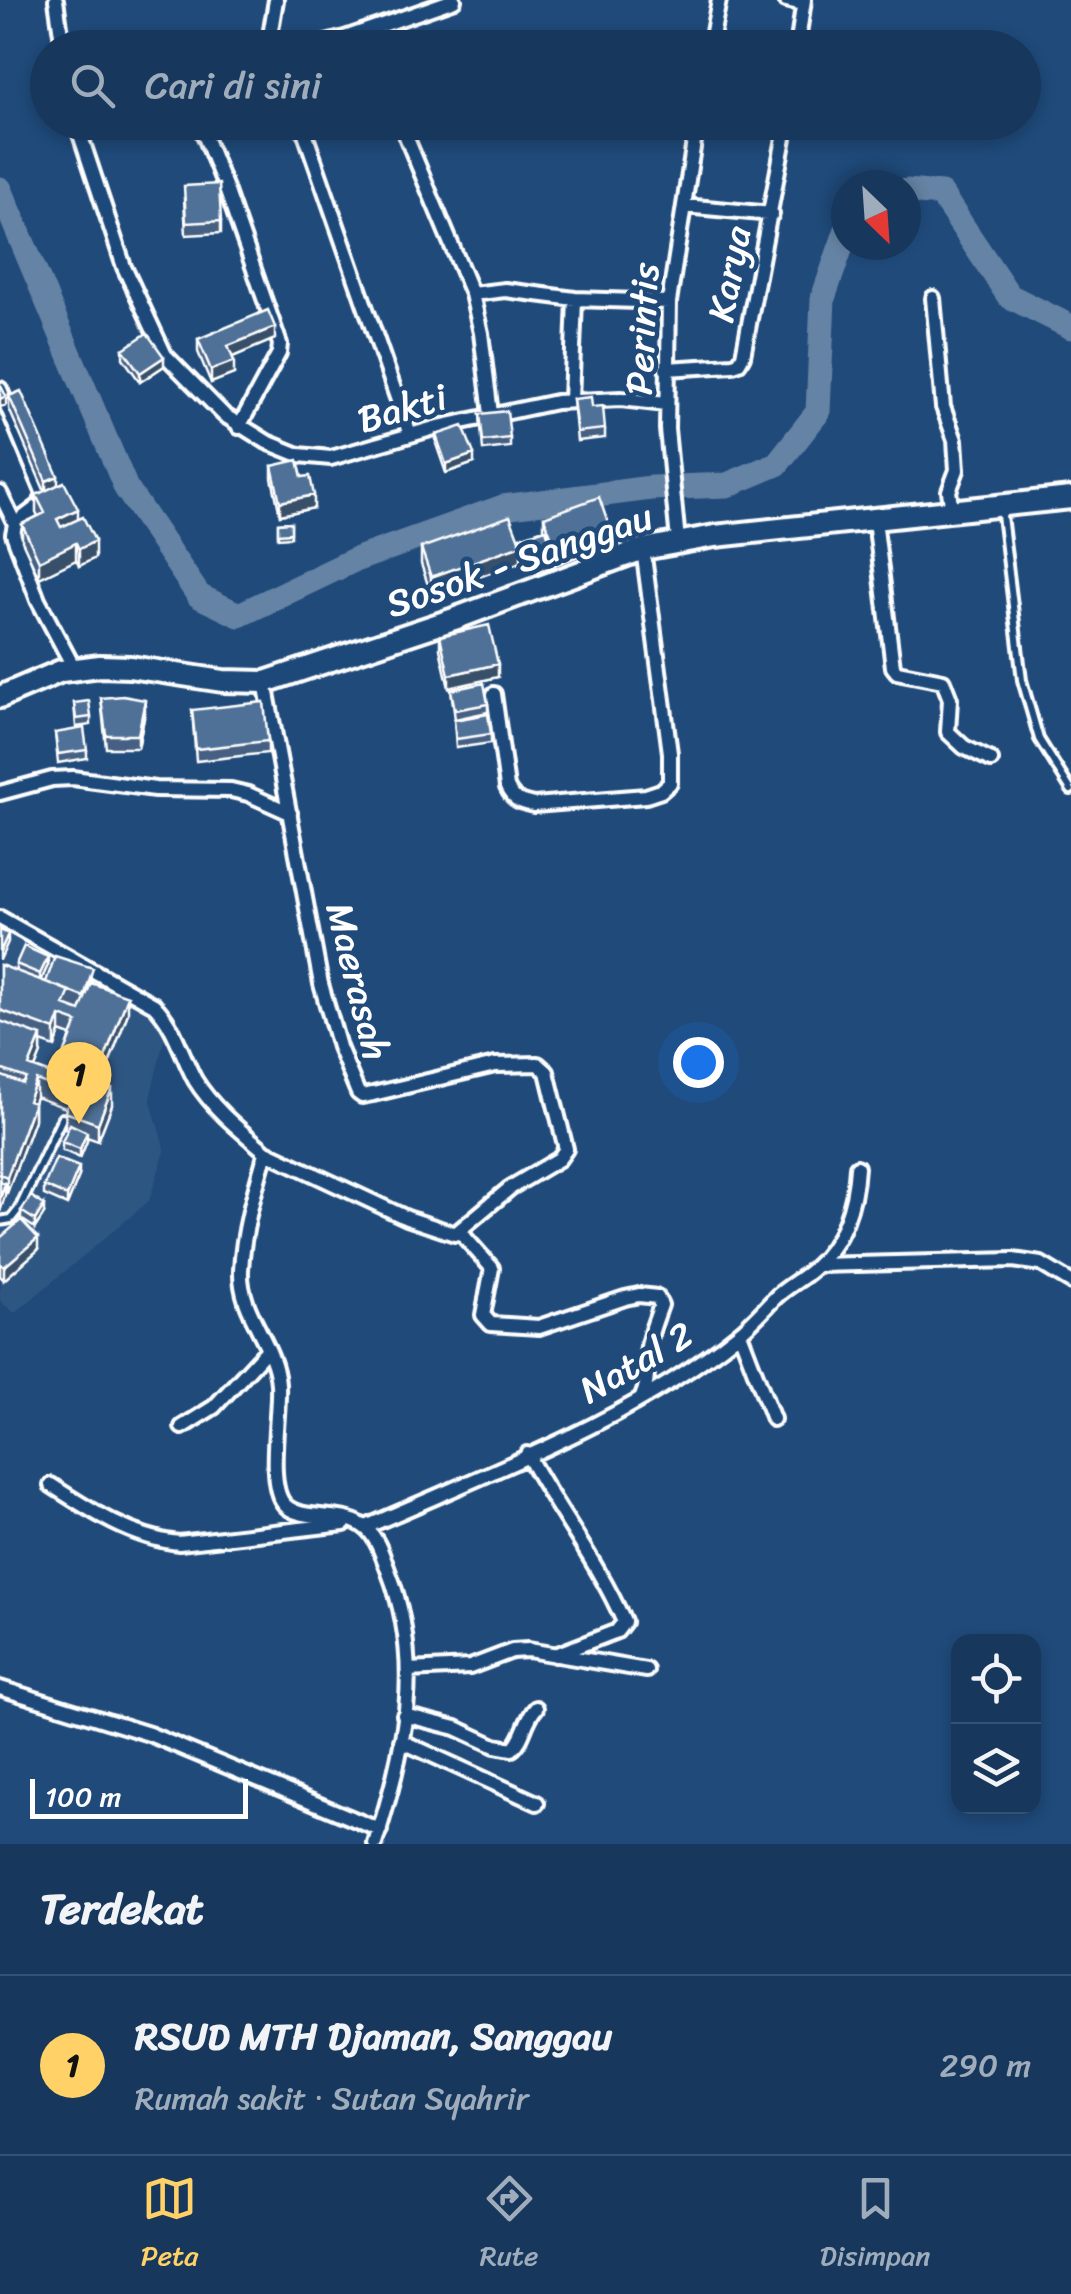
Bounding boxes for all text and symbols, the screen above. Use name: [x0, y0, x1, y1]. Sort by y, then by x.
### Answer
search box: [30, 30, 1041, 140]
text: Cari di sini: [145, 52, 321, 119]
icon: search: [65, 58, 120, 113]
north arrow: [831, 170, 921, 260]
street label: Karya: [687, 219, 772, 328]
street label: Perintis: [606, 261, 679, 397]
street label: Bakti: [349, 363, 456, 453]
street label: Sosok - Sanggau: [376, 483, 662, 638]
street label: Maerasah: [306, 895, 409, 1067]
your location: [673, 1037, 724, 1088]
pin: 1: [46, 1042, 112, 1124]
street label: Natal 2: [566, 1302, 707, 1422]
map controls: [951, 1634, 1041, 1814]
button: locate: [951, 1634, 1041, 1724]
button: layers: [951, 1724, 1041, 1814]
text: 100 m: [45, 1772, 121, 1821]
scale bar: [30, 1774, 248, 1818]
text: Terdekat: [40, 1872, 204, 1946]
text: RSUD MTH Djaman, Sanggau: [135, 2003, 612, 2070]
text: 1: [66, 2037, 79, 2094]
text: 290 m: [940, 2037, 1031, 2094]
text: Rumah sakit · Sutan Syahrir: [135, 2070, 529, 2127]
tab: Peta: [141, 2171, 198, 2280]
tab: Rute: [480, 2171, 538, 2280]
tab: Disimpan: [820, 2171, 930, 2280]

